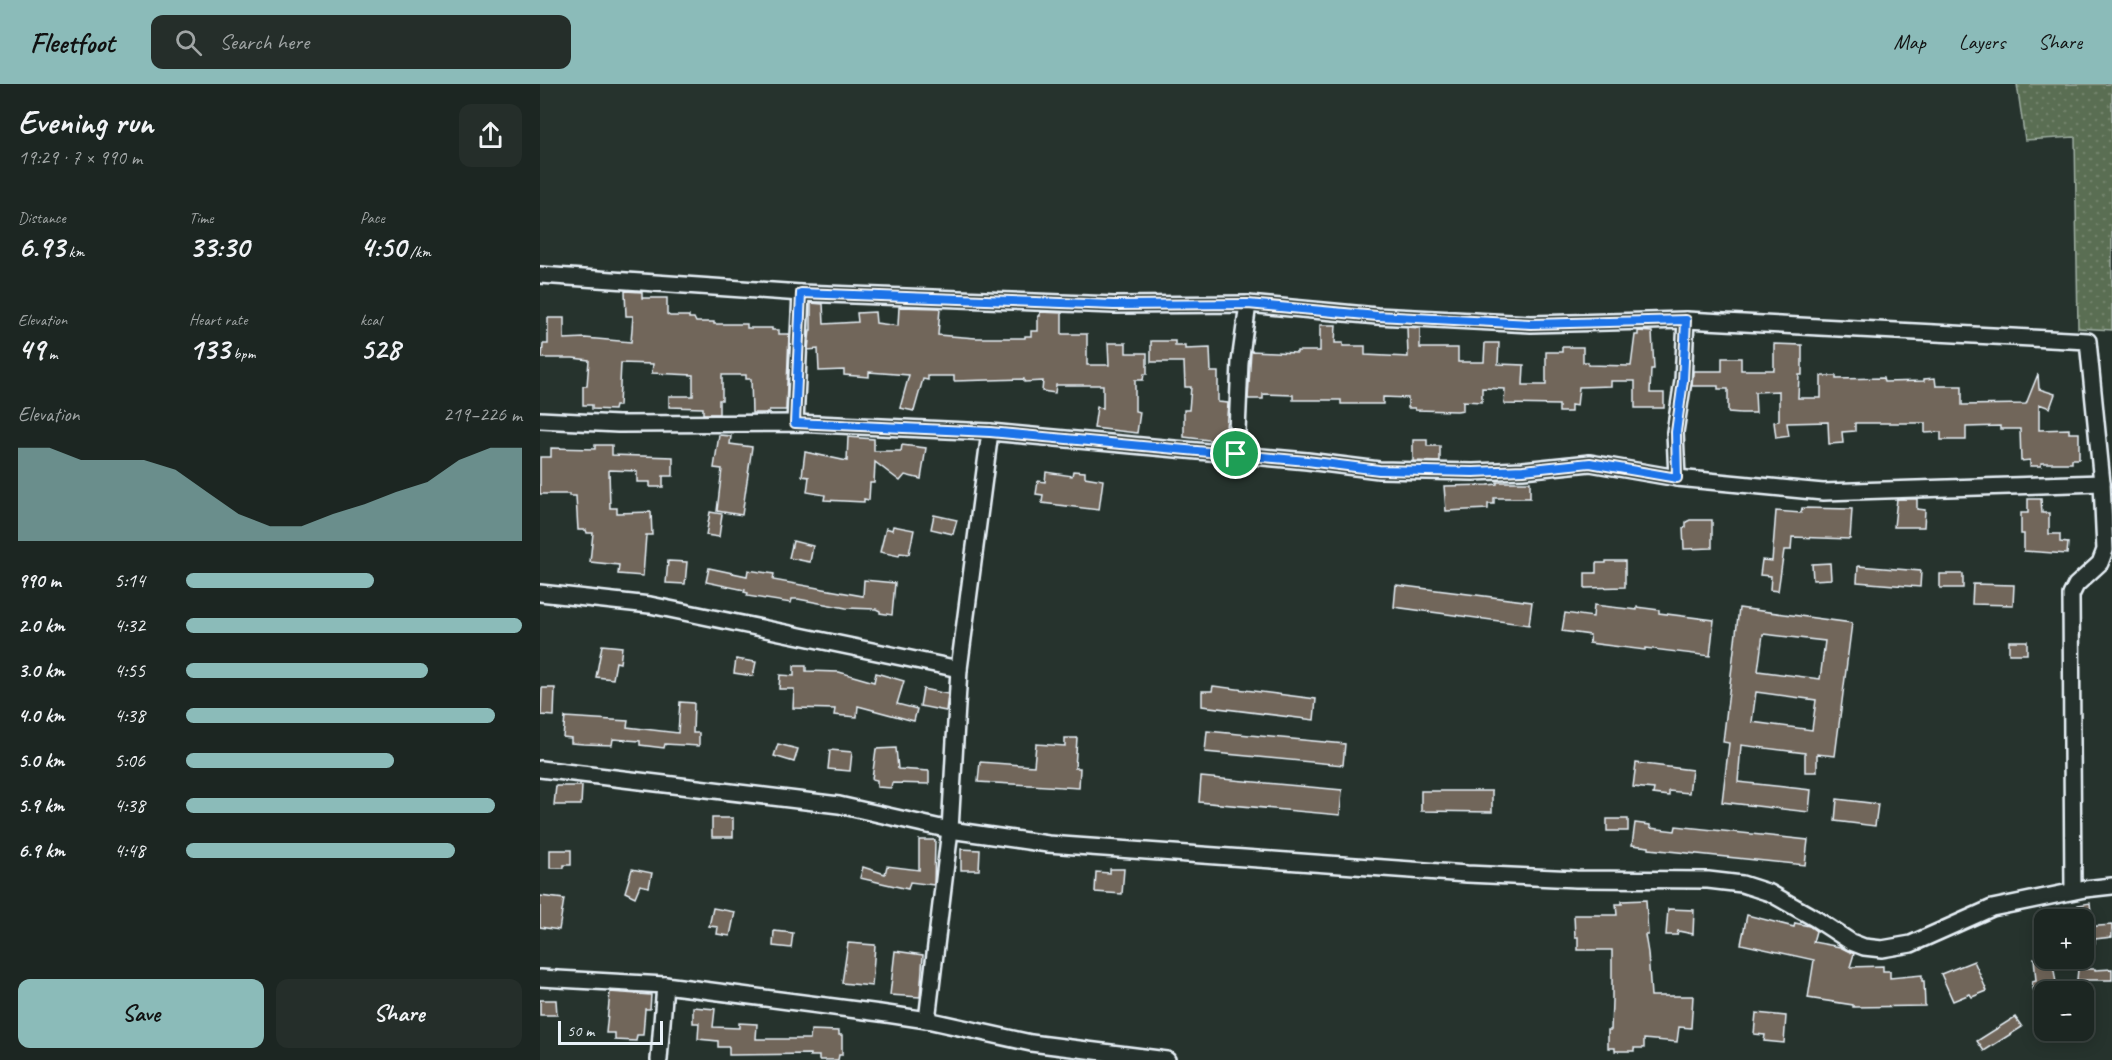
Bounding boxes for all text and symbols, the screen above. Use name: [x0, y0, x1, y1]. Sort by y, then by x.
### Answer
search box: [151, 15, 571, 69]
text: Fleetfoot: [30, 25, 115, 60]
icon: search: [172, 26, 205, 59]
text: Search here: [220, 28, 309, 56]
text: Map: [1893, 29, 1926, 55]
text: Layers: [1959, 29, 2005, 55]
text: Share: [2038, 29, 2082, 55]
text: Evening run: [18, 101, 153, 143]
button: share: [459, 104, 522, 167]
text: 19:29 · 7 × 990 m: [18, 145, 142, 170]
text: Distance: [18, 208, 66, 228]
text: Time: [189, 208, 213, 228]
text: Pace: [360, 208, 385, 228]
text: 6.93: [18, 228, 65, 266]
text: 33:30: [189, 228, 249, 266]
text: 4:50: [360, 228, 406, 266]
text: km: [65, 242, 84, 262]
text: /km: [406, 242, 431, 262]
text: Elevation: [18, 310, 67, 330]
text: Heart rate: [189, 310, 247, 330]
text: kcal: [360, 310, 381, 330]
text: 49: [18, 330, 45, 368]
text: 133: [189, 330, 230, 368]
text: 528: [360, 330, 400, 368]
text: m: [45, 344, 57, 364]
text: bpm: [230, 344, 255, 364]
text: Elevation: [18, 402, 80, 427]
text: 219–226 m: [443, 402, 522, 427]
pin: [1210, 428, 1261, 479]
icon: arrive: [1219, 437, 1252, 470]
text: 990 m: [18, 568, 61, 593]
text: 5:14: [114, 568, 145, 593]
text: 2.0 km: [18, 613, 65, 638]
text: 4:32: [114, 613, 145, 638]
text: 3.0 km: [18, 658, 65, 683]
text: 4:55: [114, 658, 145, 683]
text: 4.0 km: [18, 703, 65, 728]
text: 4:38: [114, 703, 145, 728]
text: 5.0 km: [18, 748, 64, 773]
text: 5:06: [114, 748, 145, 773]
text: 5.9 km: [18, 793, 64, 818]
text: 4:38: [114, 793, 145, 818]
text: 6.9 km: [18, 838, 65, 863]
text: 4:48: [114, 838, 145, 863]
map controls: [2034, 909, 2094, 1041]
button: +: [2034, 909, 2094, 969]
button: Save: [18, 979, 264, 1048]
button: Share: [276, 979, 522, 1048]
button: −: [2034, 981, 2094, 1041]
scale bar: [558, 1018, 663, 1046]
text: 50 m: [567, 1021, 594, 1041]

